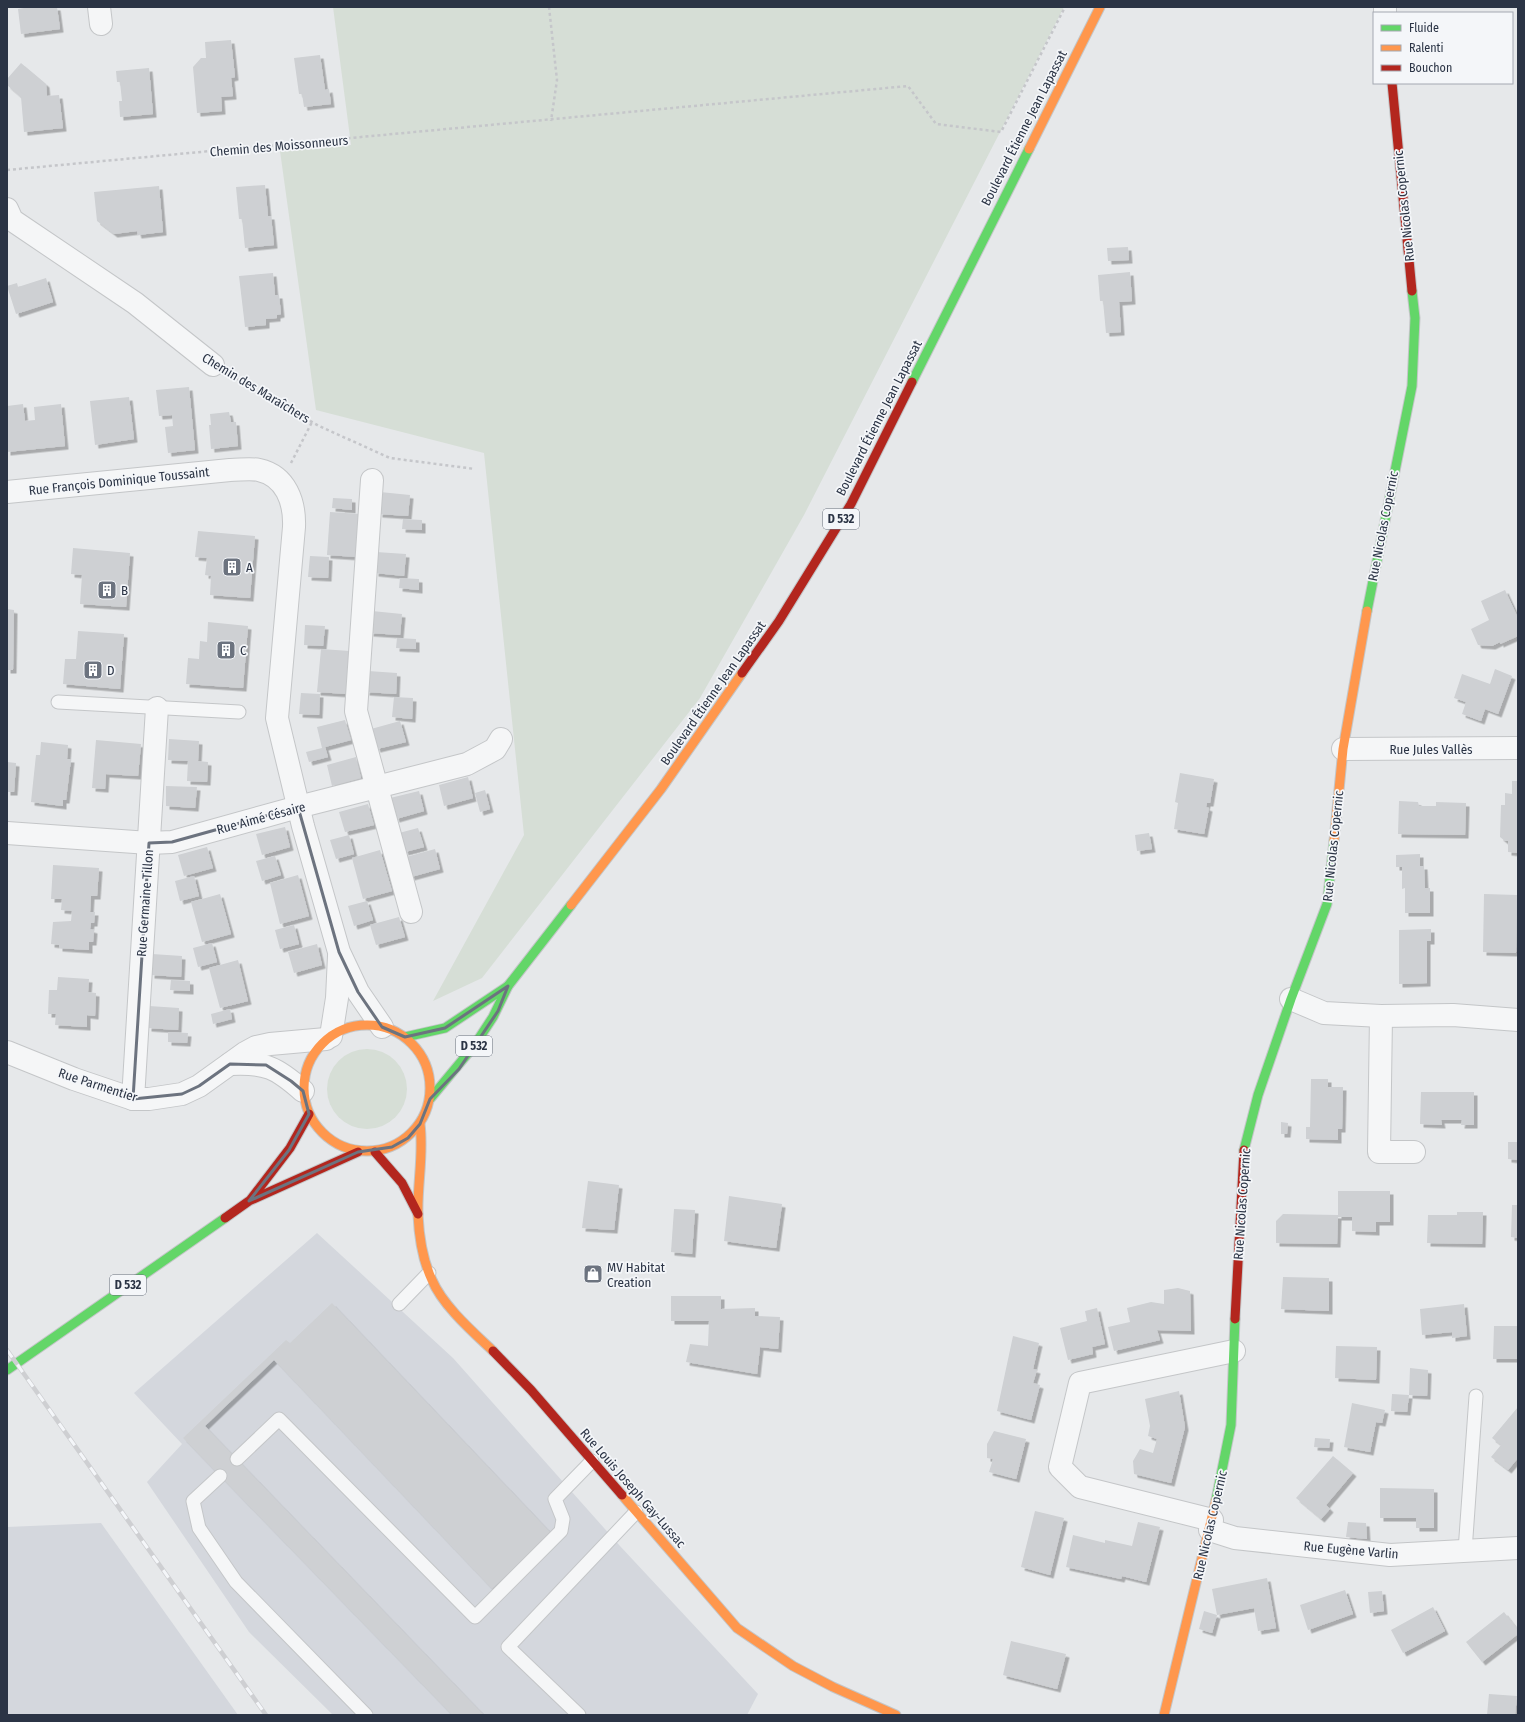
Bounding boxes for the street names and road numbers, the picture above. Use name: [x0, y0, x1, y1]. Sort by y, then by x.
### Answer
street label: Boulevard Étienne Jean Lapassat: [978, 47, 1070, 208]
street label: Chemin des Moissonneurs: [209, 132, 349, 160]
street label: Rue Nicolas Copernic: [1391, 149, 1417, 262]
street label: Boulevard Étienne Jean Lapassat: [833, 337, 925, 498]
street label: Chemin des Maraîchers: [199, 350, 313, 426]
street label: Rue François Dominique Toussaint: [28, 464, 211, 498]
street label: Rue Nicolas Copernic: [1365, 469, 1401, 582]
road number: D 532: [823, 509, 859, 529]
street label: Boulevard Étienne Jean Lapassat: [657, 617, 769, 768]
street label: Rue Jules Vallès: [1389, 742, 1473, 757]
street label: Rue Nicolas Copernic: [1320, 789, 1346, 902]
street label: Rue Aimé Césaire: [215, 799, 307, 837]
street label: Rue Germaine Tillon: [134, 849, 156, 957]
road number: D 532: [456, 1036, 492, 1056]
street label: Rue Parmentier: [57, 1065, 140, 1105]
street label: Rue Nicolas Copernic: [1231, 1147, 1253, 1260]
road number: D 532: [110, 1275, 146, 1295]
street label: Rue Louis Joseph Gay-Lussac: [577, 1425, 689, 1551]
street label: Rue Nicolas Copernic: [1190, 1468, 1230, 1581]
street label: Rue Eugène Varlin: [1303, 1538, 1399, 1562]

